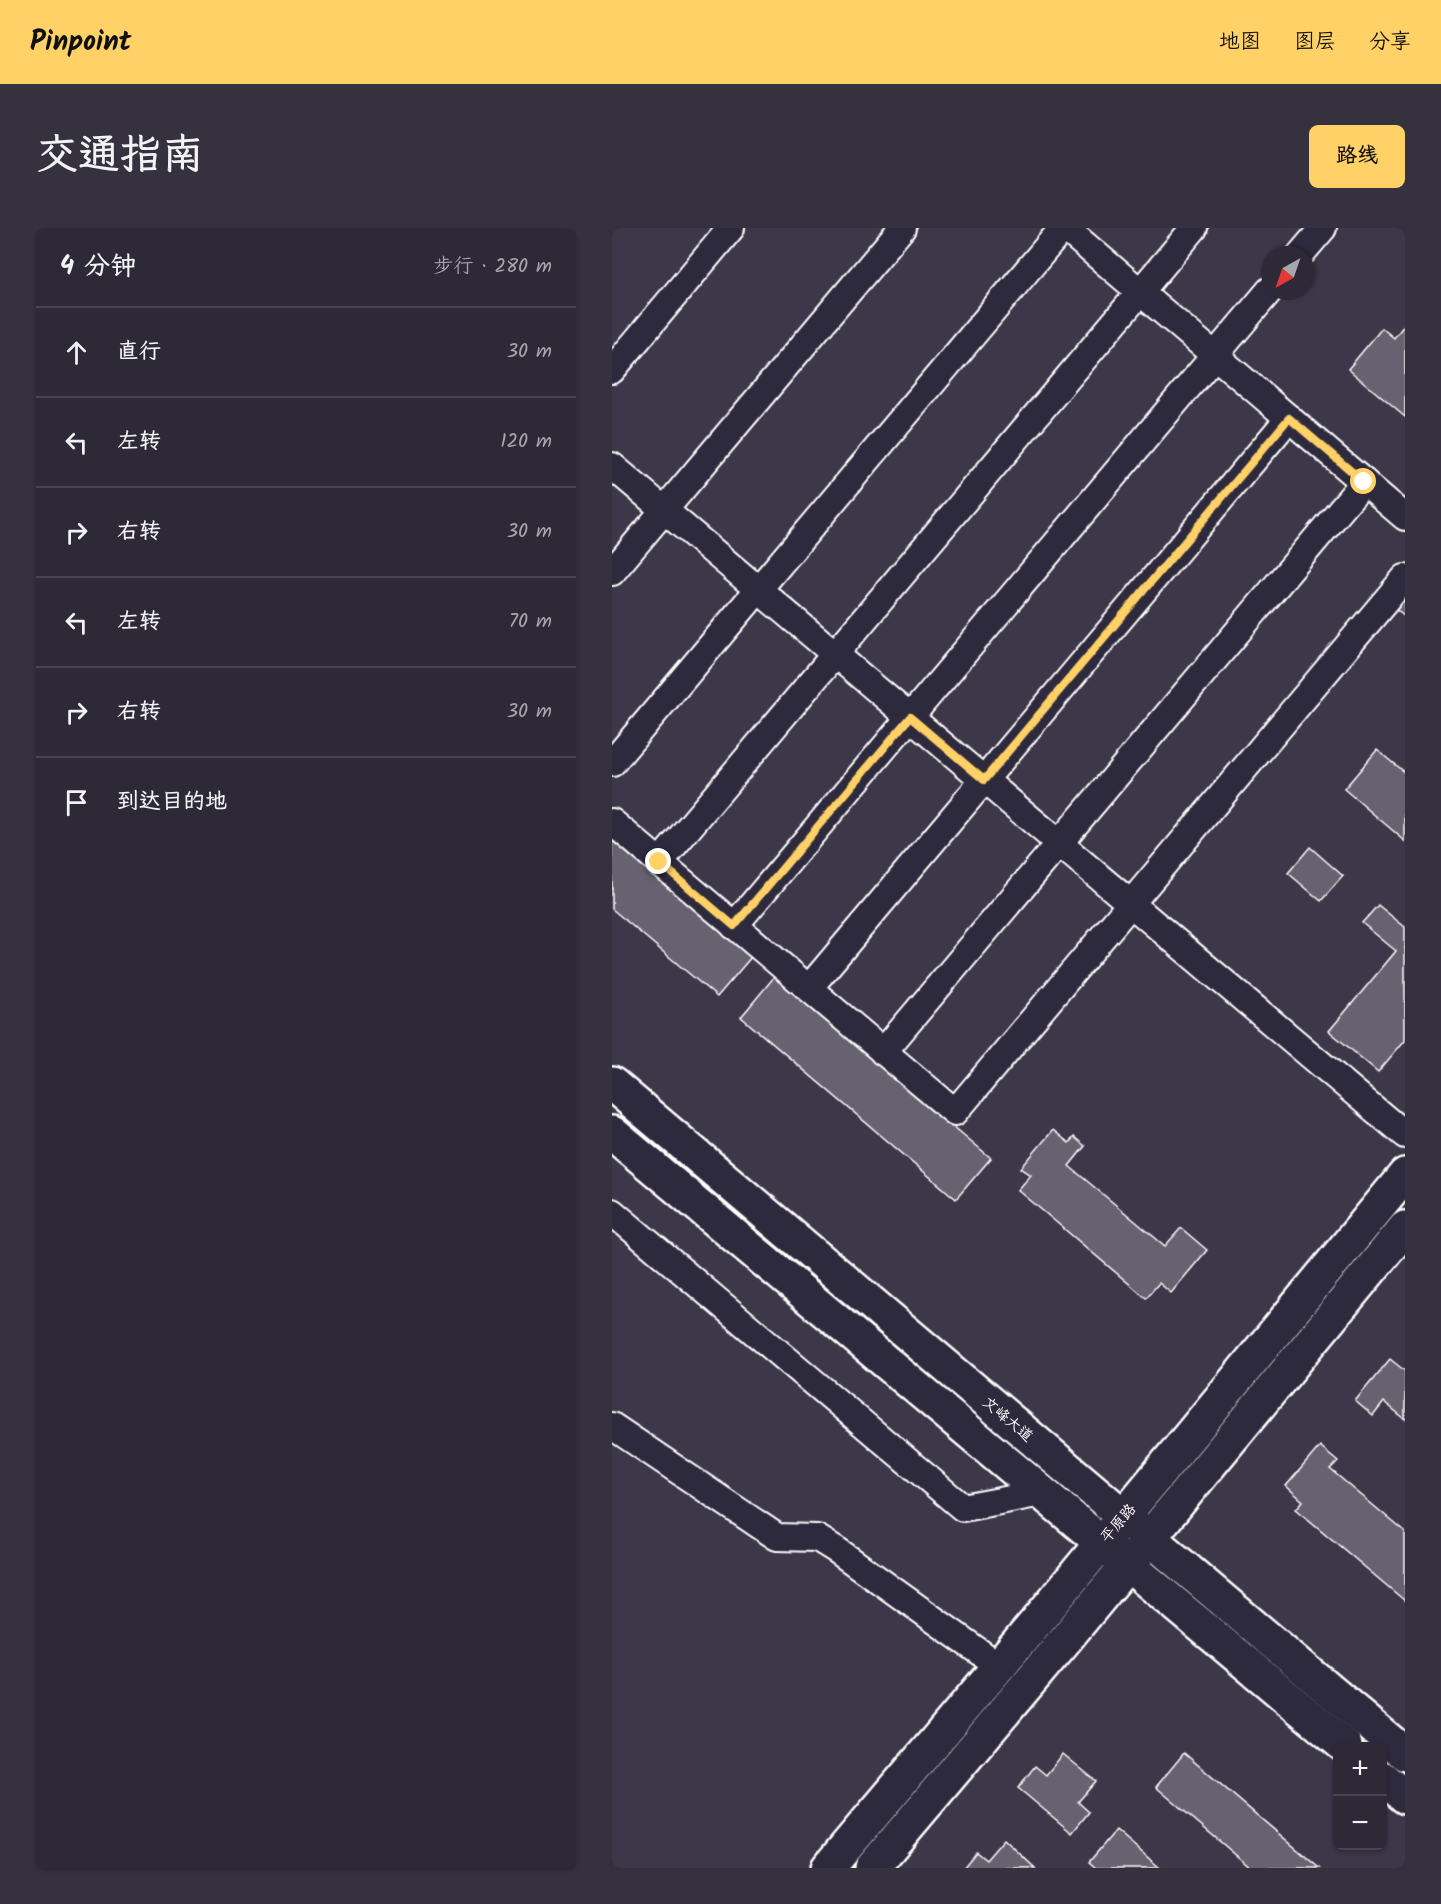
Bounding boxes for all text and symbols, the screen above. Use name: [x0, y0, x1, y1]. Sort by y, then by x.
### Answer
text: Pinpoint: [30, 20, 131, 65]
text: 地图: [1219, 26, 1261, 59]
text: 图层: [1294, 26, 1336, 59]
text: 分享: [1369, 26, 1411, 59]
text: 交通指南: [36, 123, 204, 190]
button: 路线: [1309, 125, 1405, 188]
text: 4 分钟: [60, 246, 136, 288]
north arrow: [1261, 246, 1315, 300]
text: 步行 · 280 m: [434, 251, 552, 283]
text: 直行: [117, 335, 161, 370]
icon: ahead: [60, 336, 93, 369]
text: 30 m: [507, 336, 552, 368]
text: 左转: [117, 425, 161, 460]
icon: left: [60, 426, 93, 459]
text: 120 m: [500, 426, 552, 458]
route start: [1350, 468, 1376, 494]
text: 右转: [117, 515, 161, 550]
icon: right: [60, 516, 93, 549]
text: 30 m: [507, 516, 552, 548]
text: 左转: [117, 605, 161, 640]
icon: left: [60, 606, 93, 639]
text: 70 m: [509, 606, 552, 638]
text: 右转: [117, 695, 161, 730]
icon: right: [60, 696, 93, 729]
text: 30 m: [507, 696, 552, 728]
text: 到达目的地: [117, 785, 227, 820]
icon: arrive: [60, 786, 93, 819]
route end: [645, 848, 671, 874]
street label: 文峰大道: [977, 1391, 1038, 1448]
street label: 平原路: [1095, 1499, 1142, 1549]
map controls: [1333, 1742, 1387, 1850]
button: +: [1333, 1742, 1387, 1796]
button: −: [1333, 1796, 1387, 1850]

